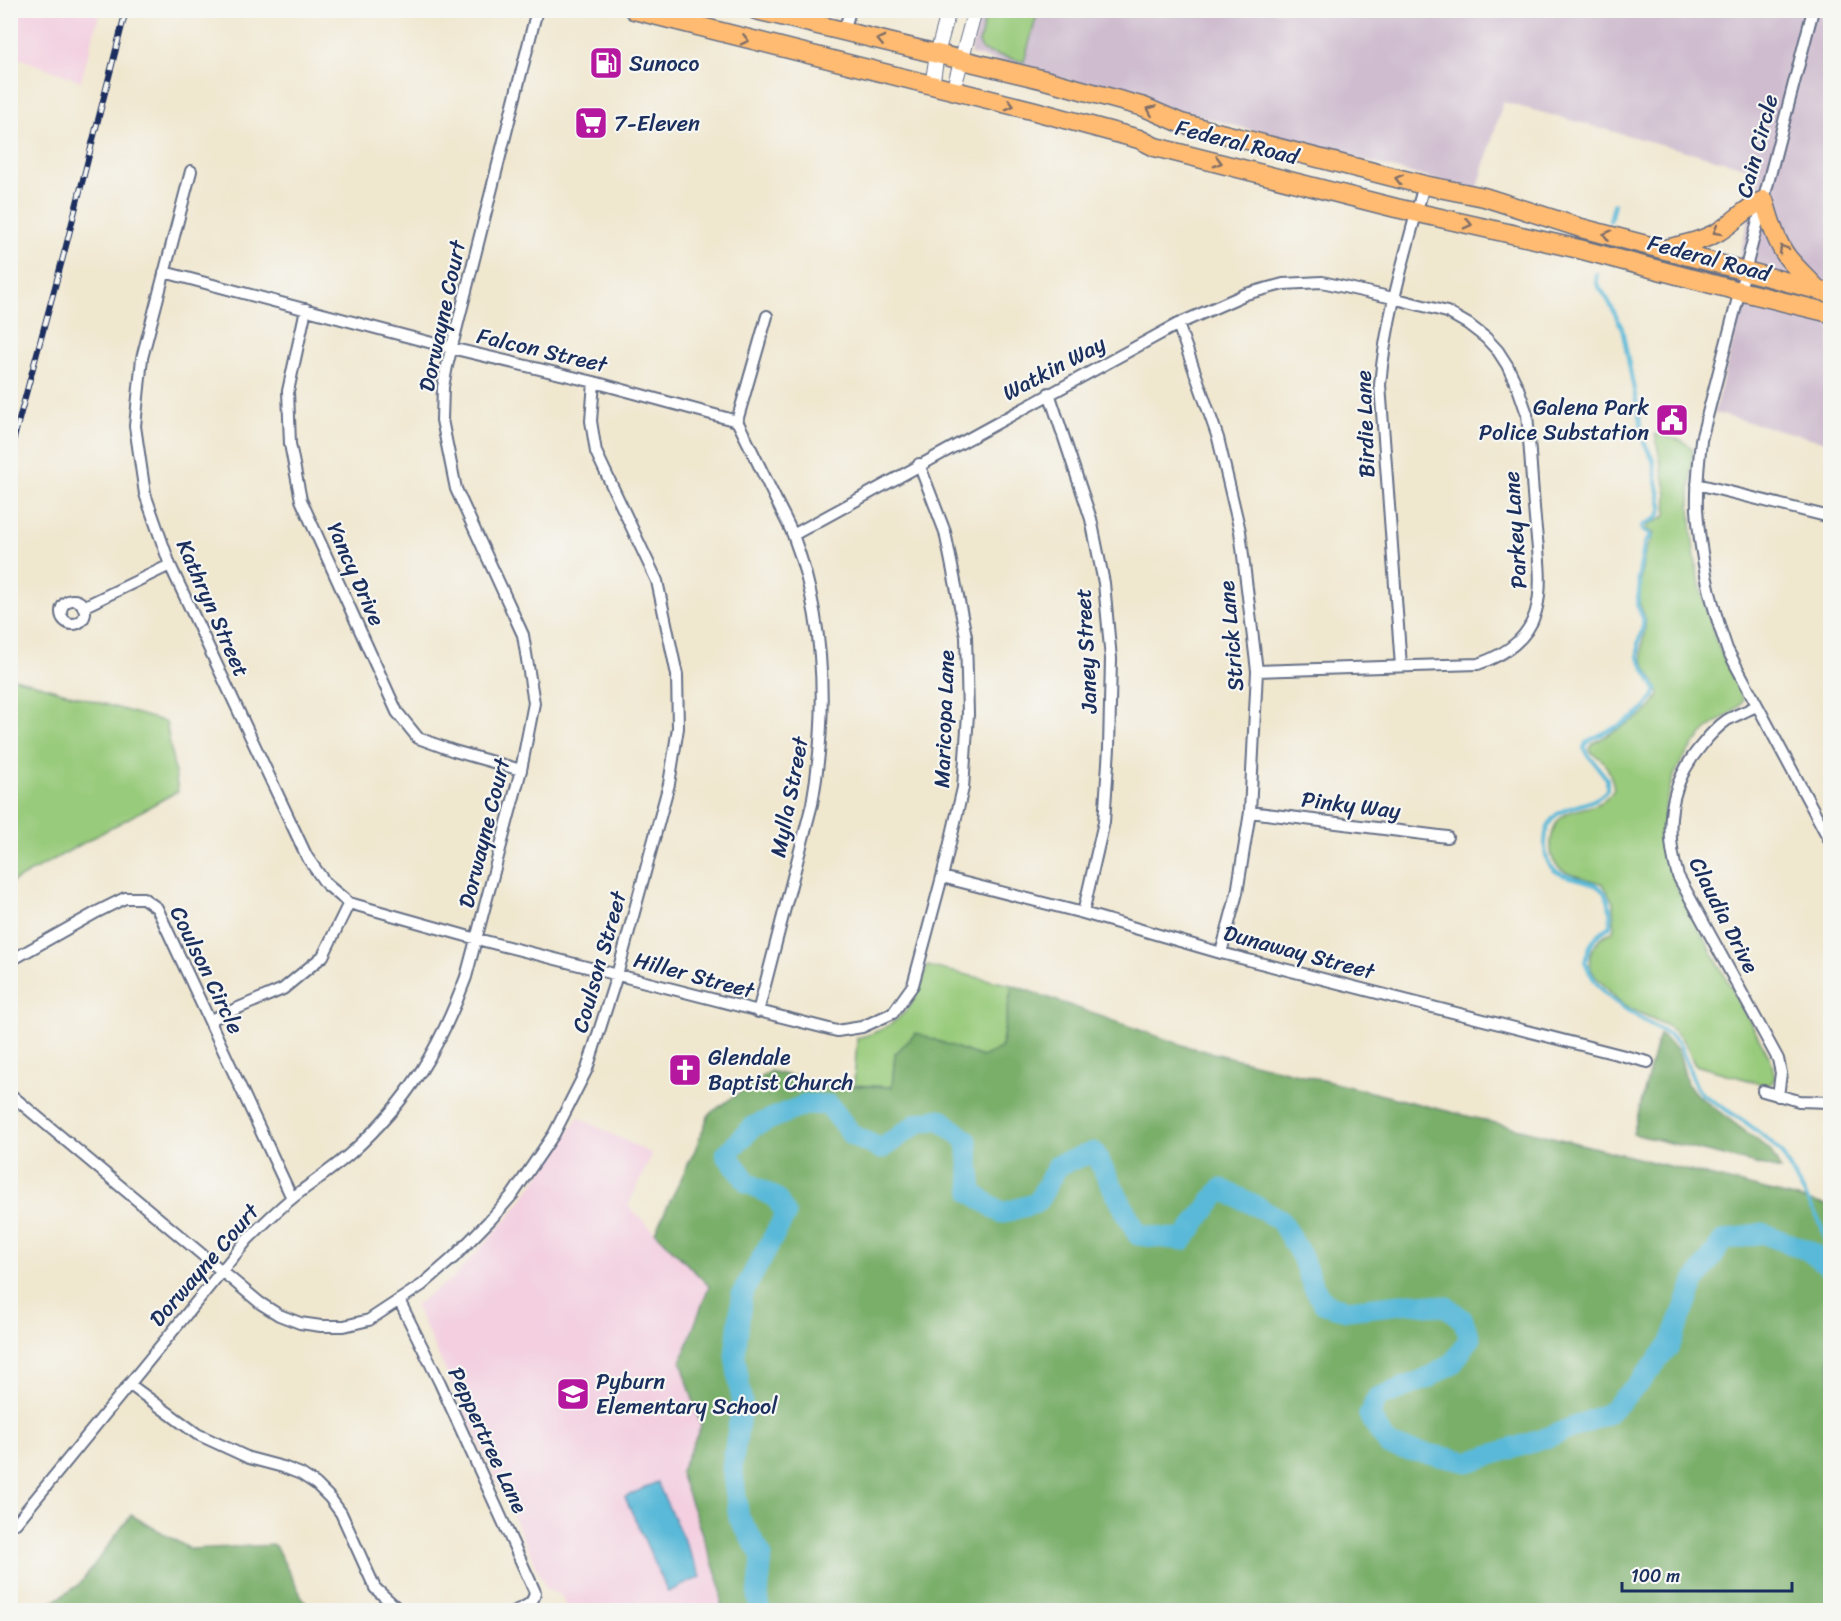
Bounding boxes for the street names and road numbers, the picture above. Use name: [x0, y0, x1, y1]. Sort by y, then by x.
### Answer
street label: Cain Circle: [1724, 90, 1790, 202]
street label: Federal Road: [1171, 108, 1304, 176]
street label: Federal Road: [1643, 223, 1776, 293]
street label: Dorwayne Court: [407, 236, 477, 395]
street label: Falcon Street: [473, 316, 612, 384]
street label: Watkin Way: [995, 324, 1113, 412]
street label: Birdie Lane: [1344, 370, 1386, 478]
street label: Parkey Lane: [1491, 470, 1539, 590]
street label: Yancy Drive: [316, 516, 396, 632]
street label: Kathryn Street: [165, 533, 261, 684]
street label: Strick Lane: [1207, 579, 1255, 693]
street label: Janey Street: [1063, 587, 1109, 715]
street label: Maricopa Lane: [922, 649, 966, 789]
street label: Mylla Street: [758, 732, 820, 861]
street label: Dorwayne Court: [446, 753, 522, 912]
street label: Pinky Way: [1299, 780, 1403, 830]
street label: Claudia Drive: [1678, 850, 1770, 980]
street label: Coulson Street: [560, 886, 638, 1037]
street label: Coulson Circle: [159, 899, 255, 1041]
street label: Dunaway Street: [1219, 913, 1380, 991]
street label: Hiller Street: [629, 940, 760, 1010]
street label: Dorwayne Court: [139, 1193, 270, 1336]
street label: Peppertree Lane: [437, 1360, 539, 1520]

